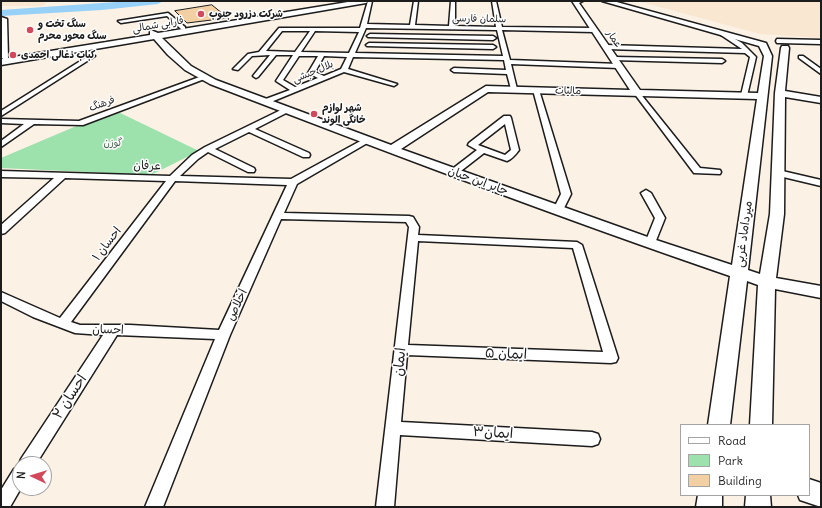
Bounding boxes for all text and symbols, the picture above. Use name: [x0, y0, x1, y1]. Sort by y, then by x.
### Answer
place label: شرکت دزرود جنوب: [209, 8, 283, 20]
marker: شرکت دزرود جنوب: [196, 9, 206, 19]
street label: سلمان فارسی: [452, 13, 506, 25]
street label: فارابی شمالی: [131, 15, 185, 35]
place label: سنگ تخت و سنگ محور محرم: [38, 18, 107, 42]
marker: سنگ تخت و سنگ محور محرم: [25, 25, 35, 35]
street label: عمار: [604, 28, 624, 50]
place label: کباب ذغالی احمدی: [21, 49, 95, 61]
marker: کباب ذغالی احمدی: [8, 50, 18, 60]
street label: بلال حبشی: [291, 58, 335, 86]
street label: مالیات: [555, 85, 581, 97]
street label: فرهنگ: [87, 94, 117, 114]
place label: شهر لوازم خانگی الوند: [322, 102, 366, 126]
marker: شهر لوازم خانگی الوند: [309, 109, 319, 119]
park label: گوزن: [103, 137, 123, 149]
street label: عرفان: [133, 159, 161, 173]
street label: جابر ابن حیان: [446, 163, 510, 199]
street label: میرداماد غربی: [732, 200, 756, 268]
street label: احسان ۱: [90, 224, 124, 264]
street label: اخلاص: [223, 287, 251, 323]
street label: احسان: [92, 323, 124, 337]
street label: ایمان ۵: [485, 345, 527, 363]
street label: ایمان: [390, 347, 410, 377]
street label: احسان ۲: [49, 372, 91, 422]
street label: ایمان۳: [472, 424, 514, 442]
legend: [680, 424, 810, 496]
text: Road: [718, 433, 746, 448]
text: Park: [718, 453, 743, 468]
north arrow: [12, 456, 52, 496]
text: N: [14, 471, 28, 480]
text: Building: [718, 473, 762, 488]

